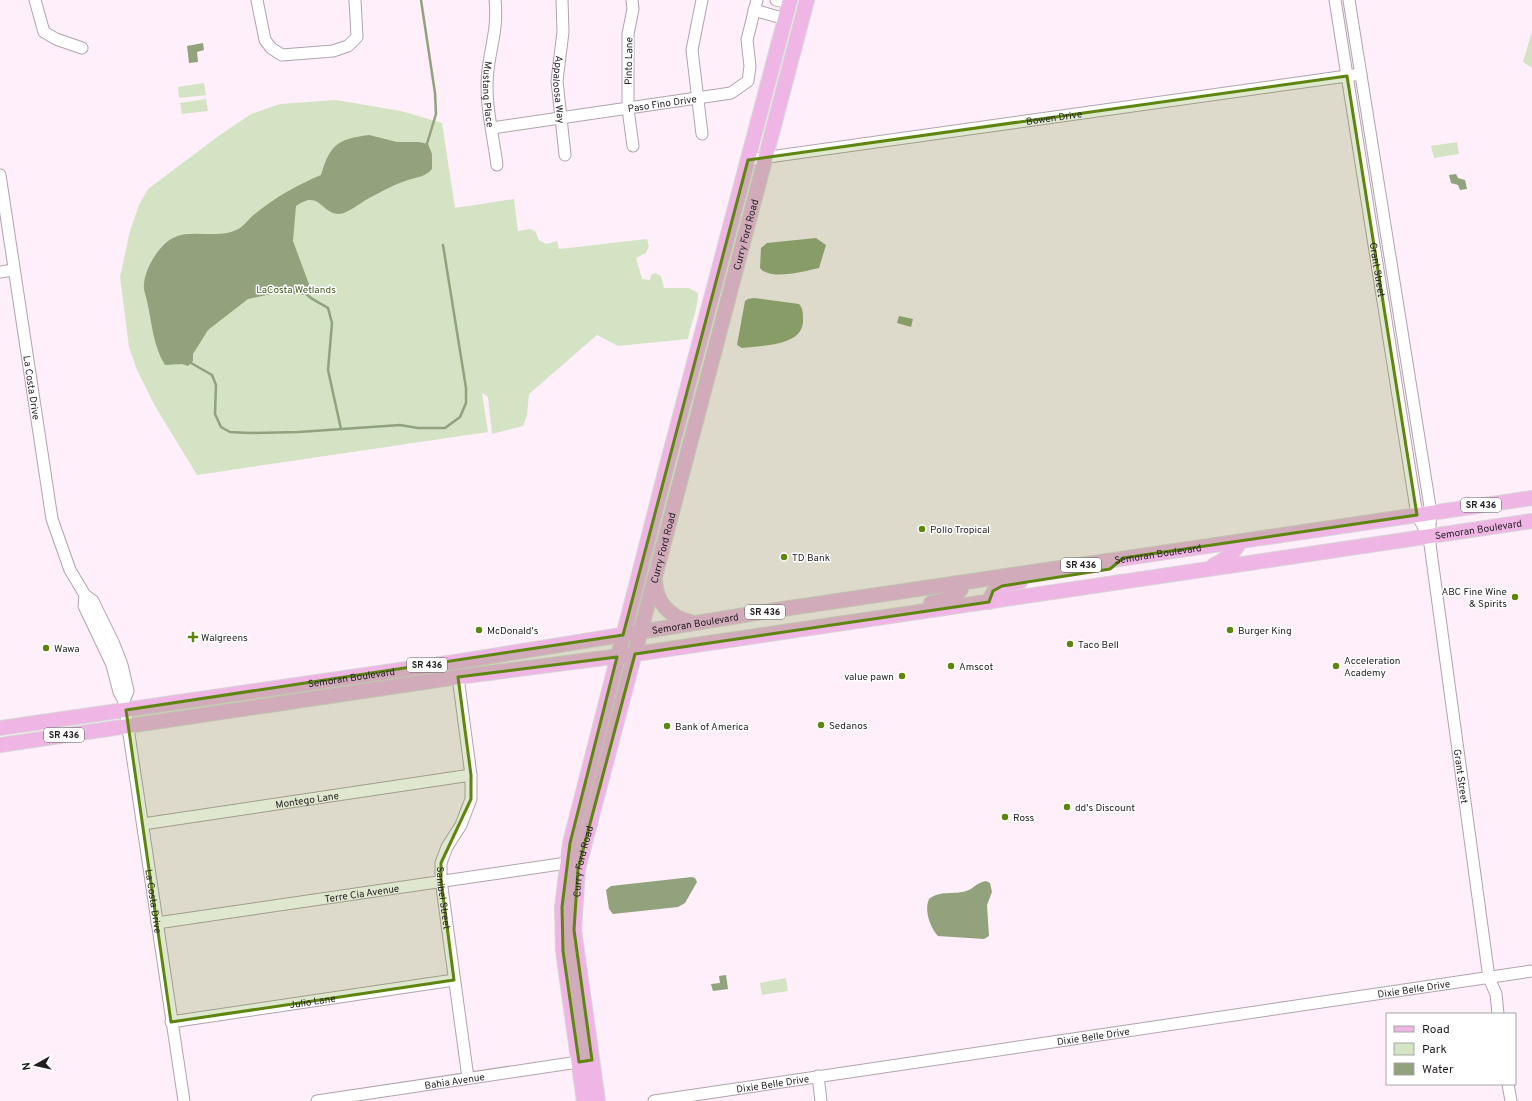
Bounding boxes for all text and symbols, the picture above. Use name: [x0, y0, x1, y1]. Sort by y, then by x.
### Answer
street label: Pinto Lane: [623, 37, 636, 85]
street label: Appaloosa Way: [549, 55, 567, 124]
street label: Mustang Place: [479, 60, 496, 128]
street label: Paso Fino Drive: [627, 93, 698, 116]
street label: Bowen Drive: [1025, 108, 1083, 129]
street label: Curry Ford Road: [731, 198, 762, 272]
street label: Grant Street: [1366, 242, 1387, 298]
park label: LaCosta Wetlands: [256, 284, 336, 297]
street label: La Costa Drive: [19, 355, 42, 421]
road number: SR 436: [1461, 498, 1501, 512]
street label: Curry Ford Road: [649, 511, 680, 585]
street label: Semoran Boulevard: [1434, 518, 1523, 543]
marker: Pollo Tropical: [917, 524, 927, 534]
place label: Pollo Tropical: [930, 524, 990, 537]
street label: Semoran Boulevard: [1114, 542, 1202, 568]
marker: TD Bank: [779, 552, 789, 562]
place label: TD Bank: [792, 552, 830, 565]
road number: SR 436: [1061, 558, 1101, 572]
place label: ABC Fine Wine & Spirits: [1442, 586, 1507, 611]
marker: ABC Fine Wine & Spirits: [1510, 592, 1520, 602]
road number: SR 436: [745, 605, 785, 619]
street label: Semoran Boulevard: [651, 611, 740, 638]
marker: McDonald's: [474, 625, 484, 635]
place label: McDonald's: [487, 625, 539, 638]
marker: Burger King: [1225, 625, 1235, 635]
place label: Burger King: [1238, 625, 1292, 638]
marker: Walgreens: [188, 632, 198, 642]
place label: Walgreens: [201, 632, 248, 645]
marker: Taco Bell: [1065, 639, 1075, 649]
place label: Taco Bell: [1078, 639, 1119, 652]
marker: Wawa: [41, 643, 51, 653]
place label: Wawa: [54, 643, 80, 656]
place label: Acceleration Academy: [1344, 655, 1400, 680]
road number: SR 436: [407, 658, 447, 672]
marker: Amscot: [946, 661, 956, 671]
place label: Amscot: [959, 661, 993, 674]
marker: Acceleration Academy: [1331, 661, 1341, 671]
street label: Semoran Boulevard: [307, 666, 396, 691]
place label: value pawn: [844, 671, 894, 684]
marker: value pawn: [897, 671, 907, 681]
marker: Sedanos: [816, 720, 826, 730]
place label: Sedanos: [829, 720, 868, 733]
marker: Bank of America: [662, 721, 672, 731]
place label: Bank of America: [675, 721, 749, 734]
road number: SR 436: [44, 728, 84, 742]
street label: Grant Street: [1450, 748, 1470, 805]
street label: Montego Lane: [275, 790, 340, 812]
marker: dd's Discount: [1062, 802, 1072, 812]
place label: dd's Discount: [1075, 802, 1135, 815]
marker: Ross: [1000, 812, 1010, 822]
place label: Ross: [1013, 812, 1035, 825]
street label: Curry Ford Road: [571, 825, 597, 898]
street label: Sanibel Street: [433, 866, 453, 931]
street label: La Costa Drive: [141, 868, 164, 934]
street label: Terre Cia Avenue: [324, 883, 400, 906]
street label: Dixie Belle Drive: [1377, 978, 1451, 1002]
street label: Julio Lane: [289, 993, 337, 1012]
legend: [1386, 1013, 1516, 1085]
text: Road: [1422, 1022, 1450, 1038]
street label: Dixie Belle Drive: [1056, 1026, 1131, 1049]
text: Park: [1422, 1042, 1447, 1058]
north arrow: [16, 1045, 56, 1085]
text: N: [20, 1061, 35, 1071]
text: Water: [1422, 1062, 1454, 1078]
street label: Bahia Avenue: [424, 1071, 486, 1093]
street label: Dixie Belle Drive: [736, 1073, 810, 1097]

